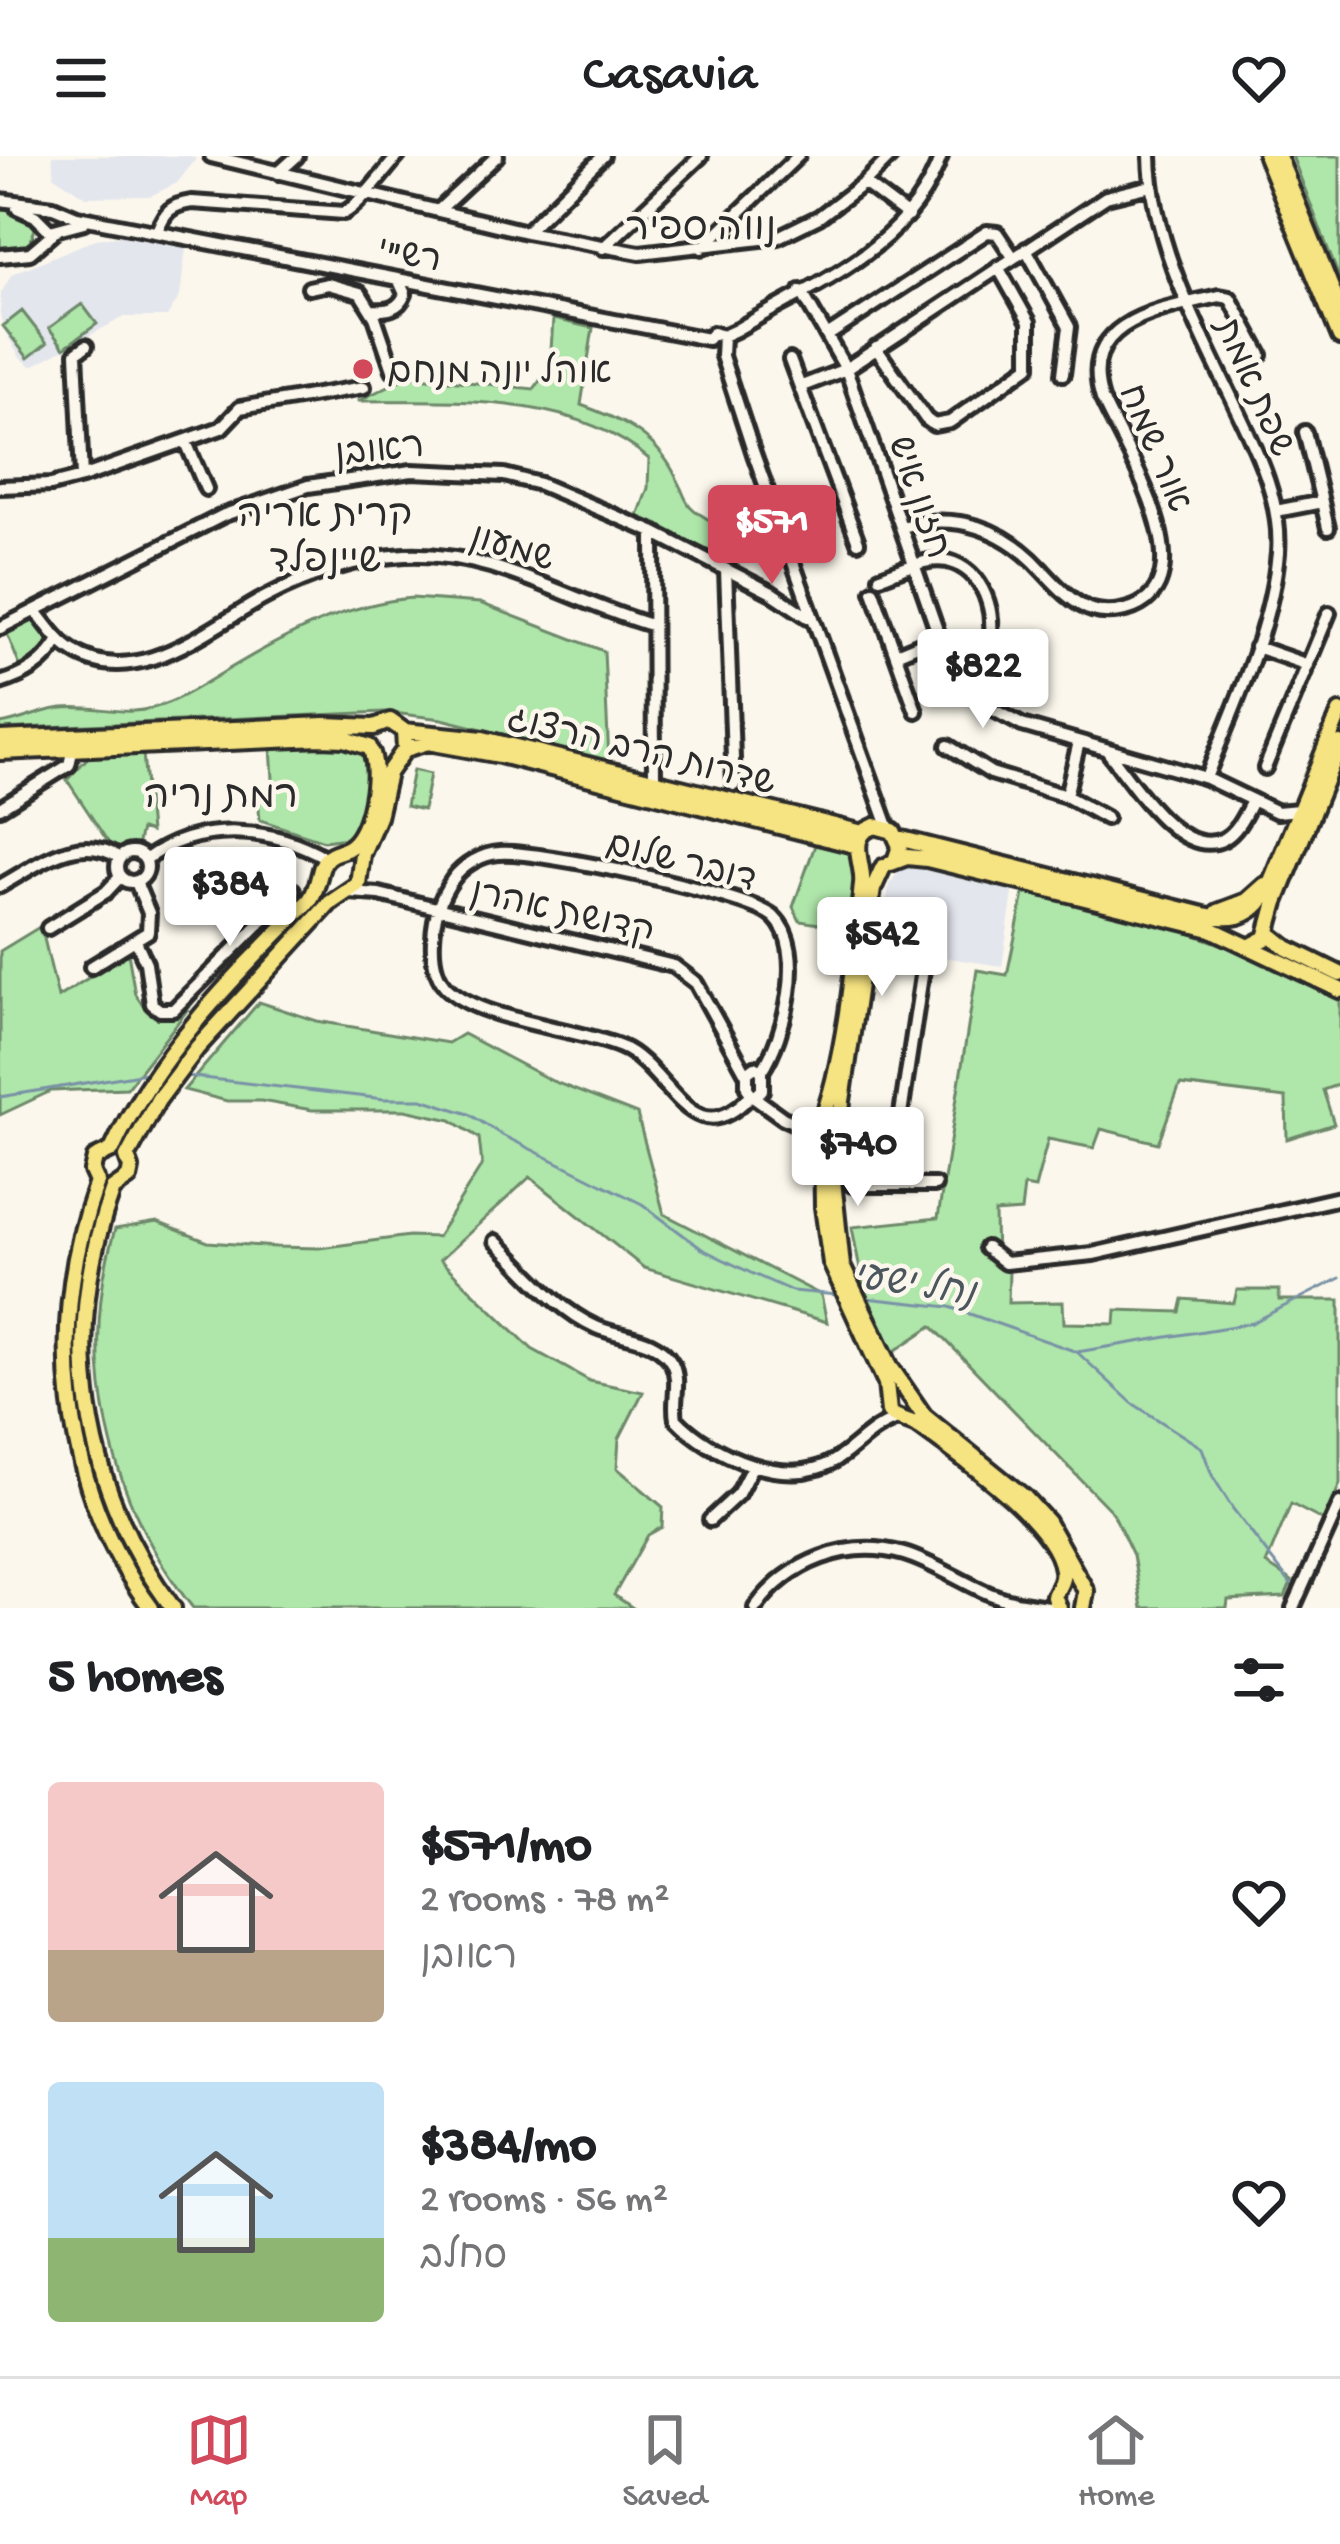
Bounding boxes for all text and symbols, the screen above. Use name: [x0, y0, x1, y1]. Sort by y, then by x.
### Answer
icon: menu: [48, 45, 114, 111]
icon: heart: [1226, 45, 1292, 111]
text: Casavia: [583, 46, 757, 110]
district label: נווה ספיר: [626, 209, 776, 255]
street label: רש"י: [373, 231, 444, 286]
street label: שפת אמת: [1201, 311, 1301, 465]
place label: אוהל יונה מנחם: [387, 351, 612, 397]
marker: אוהל יונה מנחם: [350, 356, 376, 382]
street label: אור שמח: [1106, 379, 1198, 520]
street label: ראובן: [333, 427, 427, 480]
street label: חזון איש: [875, 431, 957, 565]
pin: $571: [701, 485, 843, 587]
district label: קרית אריה שיינפלד: [238, 496, 412, 587]
text: $571: [735, 501, 809, 547]
street label: שמעון: [464, 518, 558, 584]
pin: $822: [912, 629, 1054, 731]
text: $822: [944, 645, 1022, 691]
street label: שדרות הרב הרצוג: [502, 700, 779, 808]
district label: רמת נריה: [144, 777, 298, 823]
street label: דובר שלום: [601, 823, 761, 905]
pin: $384: [159, 847, 301, 949]
text: $384: [191, 863, 269, 909]
street label: קדושת אהרן: [466, 873, 657, 957]
pin: $542: [811, 897, 953, 999]
text: $542: [844, 913, 920, 959]
pin: $740: [787, 1107, 929, 1209]
text: $740: [819, 1123, 897, 1169]
water label: נחל ישעי: [848, 1253, 981, 1321]
icon: filters: [1226, 1647, 1292, 1713]
text: 5 homes: [48, 1650, 222, 1710]
text: $571/mo: [420, 1819, 592, 1879]
icon: home: [144, 1830, 288, 1974]
icon: heart: [1226, 1869, 1292, 1935]
text: 2 rooms · 78 m²: [420, 1879, 669, 1925]
text: ראובן: [420, 1937, 517, 1983]
text: $384/mo: [420, 2119, 596, 2179]
icon: home: [144, 2130, 288, 2274]
icon: heart: [1226, 2169, 1292, 2235]
text: 2 rooms · 56 m²: [420, 2179, 668, 2225]
text: סחלב: [420, 2237, 507, 2283]
tab: Map: [186, 2407, 252, 2517]
tab: Saved: [623, 2407, 707, 2517]
tab: Home: [1078, 2407, 1154, 2517]

